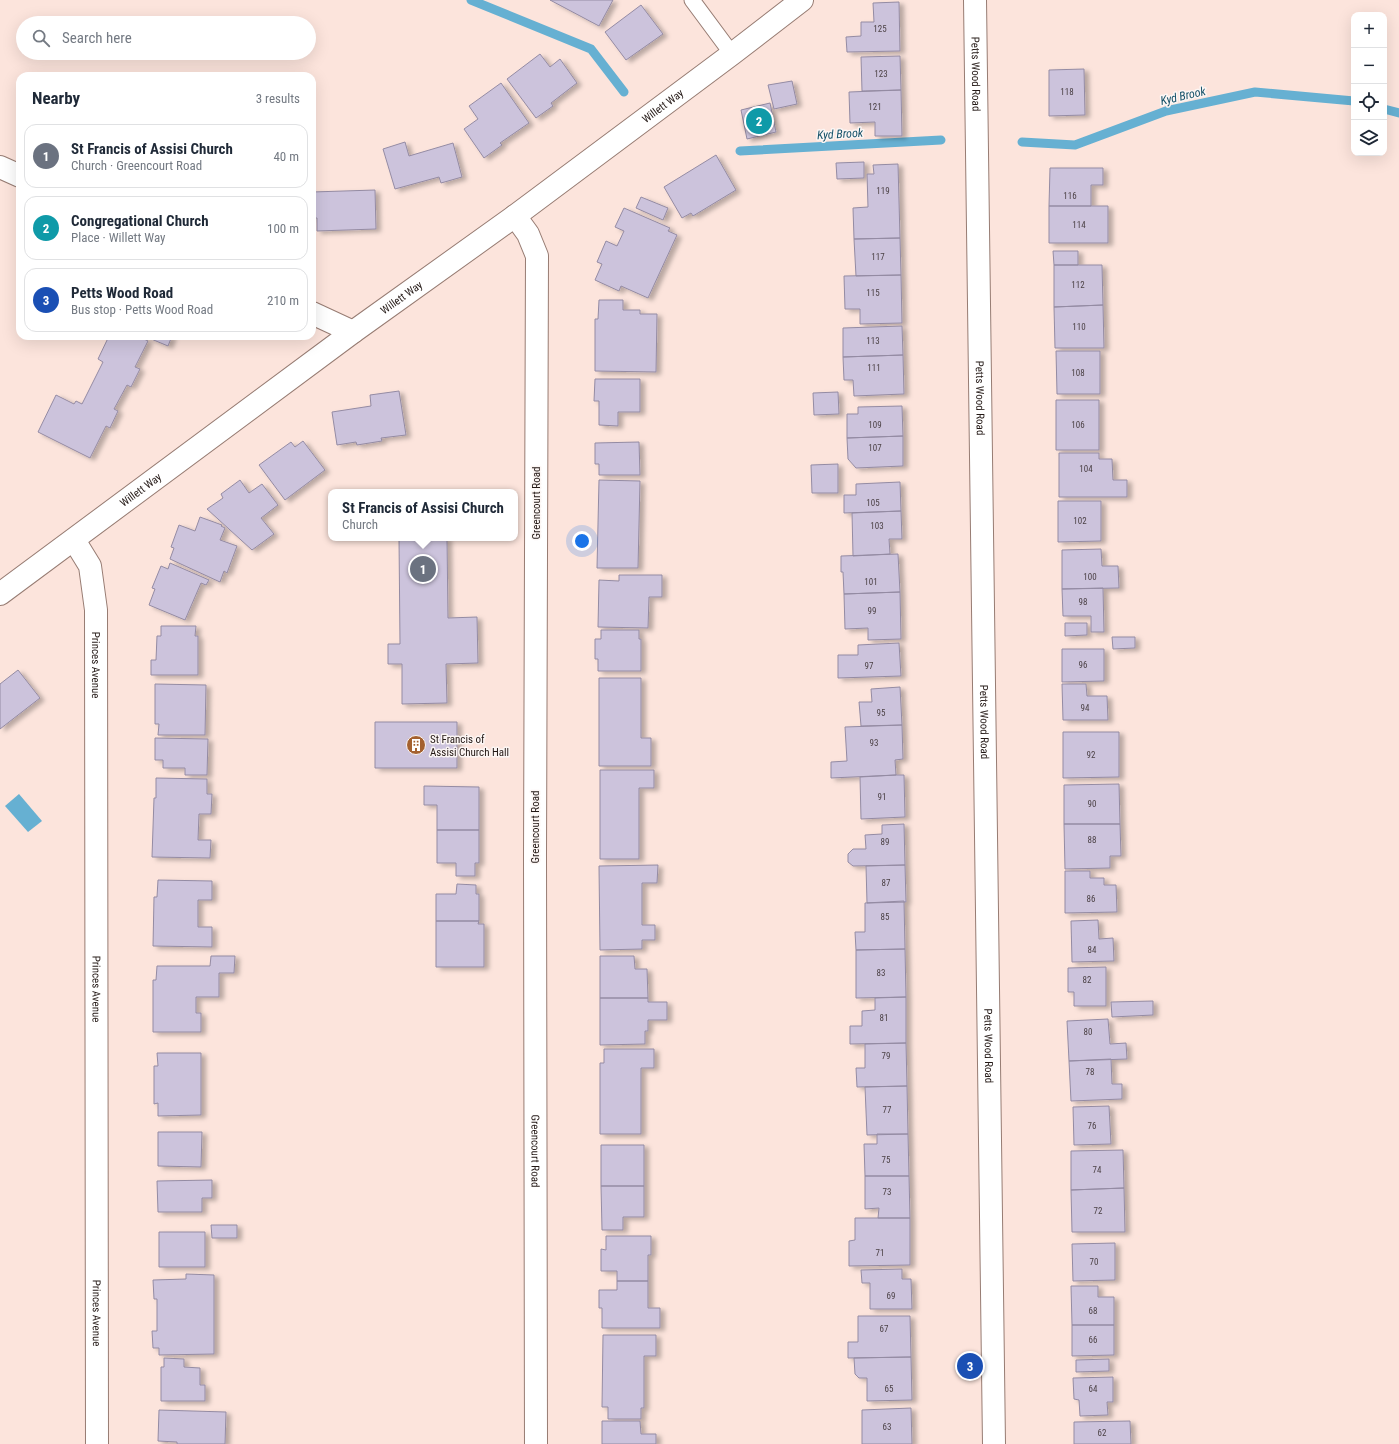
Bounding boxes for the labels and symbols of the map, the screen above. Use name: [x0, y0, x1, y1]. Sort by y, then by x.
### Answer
house number: 125: [873, 24, 887, 34]
street label: Petts Wood Road: [968, 37, 982, 111]
house number: 123: [874, 69, 888, 79]
water label: Kyd Brook: [1159, 84, 1208, 108]
street label: Willett Way: [640, 86, 686, 126]
house number: 118: [1060, 87, 1074, 97]
house number: 121: [868, 102, 882, 112]
pin: 2: [746, 106, 772, 136]
water label: Kyd Brook: [817, 126, 864, 142]
house number: 119: [876, 186, 890, 196]
house number: 116: [1063, 191, 1077, 201]
house number: 114: [1072, 220, 1086, 230]
house number: 117: [871, 252, 885, 262]
street label: Willett Way: [378, 278, 425, 317]
house number: 112: [1071, 280, 1085, 290]
house number: 115: [866, 288, 880, 298]
house number: 110: [1072, 322, 1086, 332]
house number: 113: [866, 336, 880, 346]
street label: Petts Wood Road: [973, 361, 987, 435]
house number: 111: [867, 363, 881, 373]
house number: 108: [1071, 368, 1085, 378]
house number: 109: [868, 420, 882, 430]
house number: 106: [1071, 420, 1085, 430]
house number: 107: [868, 443, 882, 453]
house number: 104: [1079, 464, 1093, 474]
street label: Greencourt Road: [530, 467, 543, 539]
street label: Willett Way: [118, 470, 164, 510]
house number: 105: [866, 498, 880, 508]
house number: 102: [1073, 516, 1087, 526]
house number: 103: [870, 521, 884, 531]
your location: [572, 531, 592, 551]
pin: 1: [410, 554, 436, 584]
house number: 100: [1083, 572, 1097, 582]
house number: 101: [864, 577, 878, 587]
house number: 98: [1079, 597, 1087, 607]
house number: 99: [868, 606, 876, 616]
street label: Princes Avenue: [89, 632, 102, 698]
house number: 96: [1079, 660, 1087, 670]
house number: 97: [865, 661, 874, 671]
street label: Petts Wood Road: [977, 685, 991, 759]
house number: 94: [1081, 703, 1090, 713]
house number: 95: [877, 708, 886, 718]
place label: St Francis of Assisi Church Hall: [430, 733, 509, 759]
building icon: St Francis of Assisi Church Hall: [405, 734, 427, 756]
house number: 93: [870, 738, 878, 748]
house number: 92: [1087, 750, 1096, 760]
street label: Greencourt Road: [529, 791, 542, 863]
house number: 91: [878, 792, 886, 802]
house number: 90: [1088, 799, 1096, 809]
house number: 88: [1088, 835, 1096, 845]
house number: 89: [881, 837, 889, 847]
house number: 87: [882, 878, 891, 888]
house number: 86: [1087, 894, 1095, 904]
house number: 85: [881, 912, 890, 922]
house number: 84: [1088, 945, 1097, 955]
street label: Princes Avenue: [89, 956, 102, 1022]
house number: 83: [877, 968, 885, 978]
house number: 82: [1083, 975, 1092, 985]
street label: Petts Wood Road: [981, 1008, 995, 1083]
house number: 81: [880, 1013, 888, 1023]
house number: 80: [1084, 1027, 1092, 1037]
house number: 79: [882, 1051, 890, 1061]
house number: 78: [1086, 1067, 1094, 1077]
house number: 77: [883, 1105, 892, 1115]
street label: Greencourt Road: [528, 1115, 542, 1187]
house number: 76: [1088, 1121, 1096, 1131]
house number: 75: [882, 1155, 891, 1165]
house number: 74: [1093, 1165, 1102, 1175]
house number: 73: [883, 1187, 891, 1197]
house number: 72: [1094, 1206, 1103, 1216]
house number: 71: [876, 1248, 884, 1258]
house number: 70: [1090, 1257, 1098, 1267]
street label: Princes Avenue: [90, 1280, 103, 1346]
house number: 69: [887, 1291, 895, 1301]
house number: 68: [1089, 1306, 1097, 1316]
house number: 67: [880, 1324, 889, 1334]
house number: 66: [1089, 1335, 1097, 1345]
pin: 3: [957, 1351, 983, 1381]
house number: 65: [885, 1384, 894, 1394]
house number: 64: [1089, 1384, 1098, 1394]
house number: 63: [883, 1422, 891, 1432]
house number: 62: [1098, 1428, 1107, 1438]

